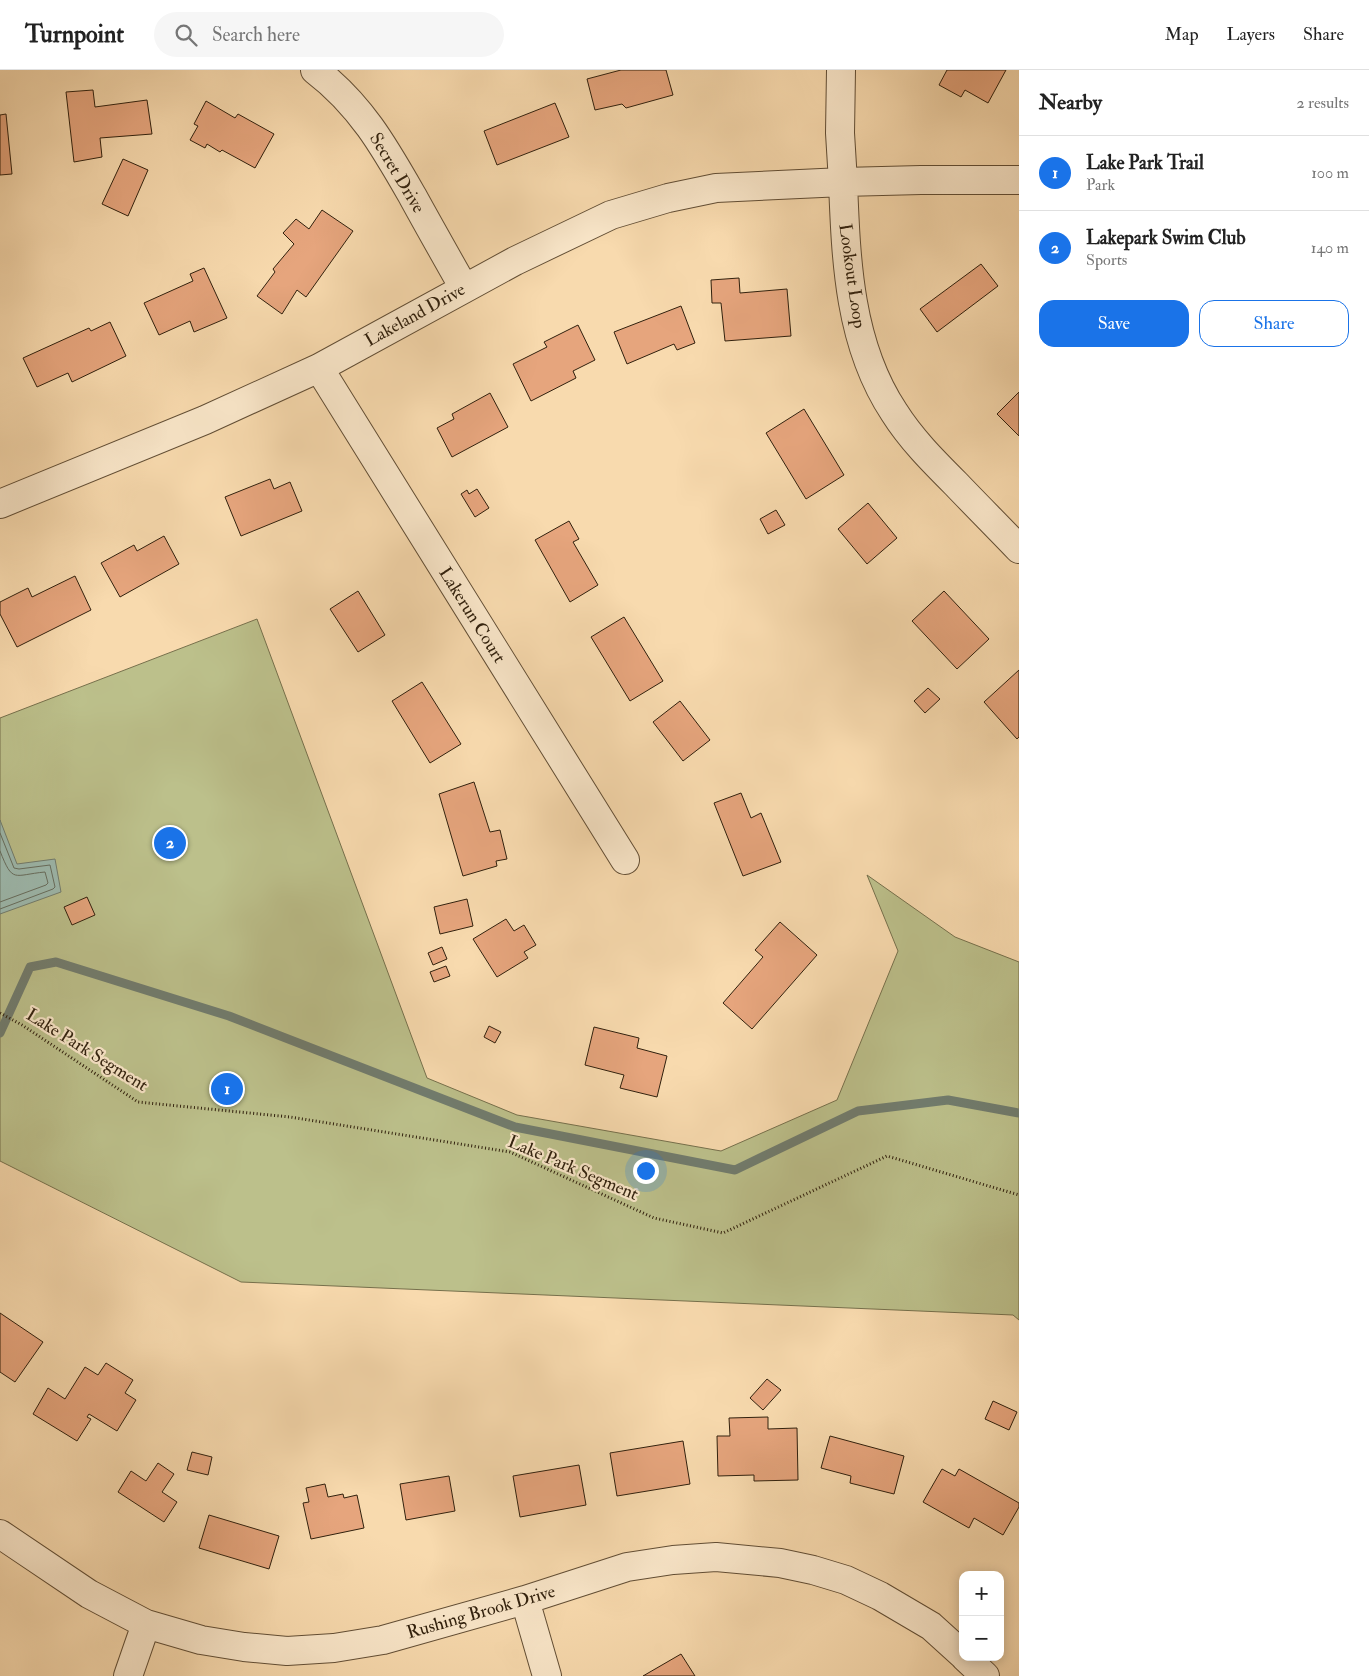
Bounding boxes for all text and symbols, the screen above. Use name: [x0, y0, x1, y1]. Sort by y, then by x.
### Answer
search box: [154, 12, 504, 57]
text: Turnpoint: [25, 19, 124, 50]
icon: search: [172, 21, 200, 49]
text: Search here: [212, 23, 300, 47]
text: Map: [1165, 23, 1199, 46]
text: Layers: [1227, 23, 1275, 46]
text: Share: [1303, 23, 1344, 46]
text: Nearby: [1039, 89, 1102, 116]
text: 2 results: [1296, 93, 1349, 113]
street label: Secret Drive: [364, 129, 430, 218]
text: Lake Park Trail: [1086, 151, 1204, 175]
text: 1: [1052, 163, 1058, 183]
text: 100 m: [1311, 163, 1349, 183]
text: Park: [1086, 175, 1115, 195]
street label: Lookout Loop: [833, 222, 871, 330]
text: Lakepark Swim Club: [1086, 226, 1246, 250]
text: 2: [1051, 238, 1059, 258]
text: 140 m: [1311, 238, 1349, 258]
text: Sports: [1086, 250, 1127, 270]
street label: Lakeland Drive: [361, 278, 470, 352]
button: Save: [1039, 300, 1189, 347]
button: Share: [1199, 300, 1349, 347]
street label: Lakerun Court: [433, 563, 511, 667]
pin: 2: [154, 824, 186, 862]
street label: Lake Park Segment: [22, 1003, 152, 1097]
pin: 1: [211, 1070, 243, 1108]
street label: Lake Park Segment: [504, 1130, 642, 1206]
your location: [633, 1158, 659, 1184]
map controls: [959, 1571, 1004, 1661]
button: +: [959, 1571, 1004, 1616]
street label: Rushing Brook Drive: [404, 1580, 558, 1644]
button: −: [959, 1616, 1004, 1661]

